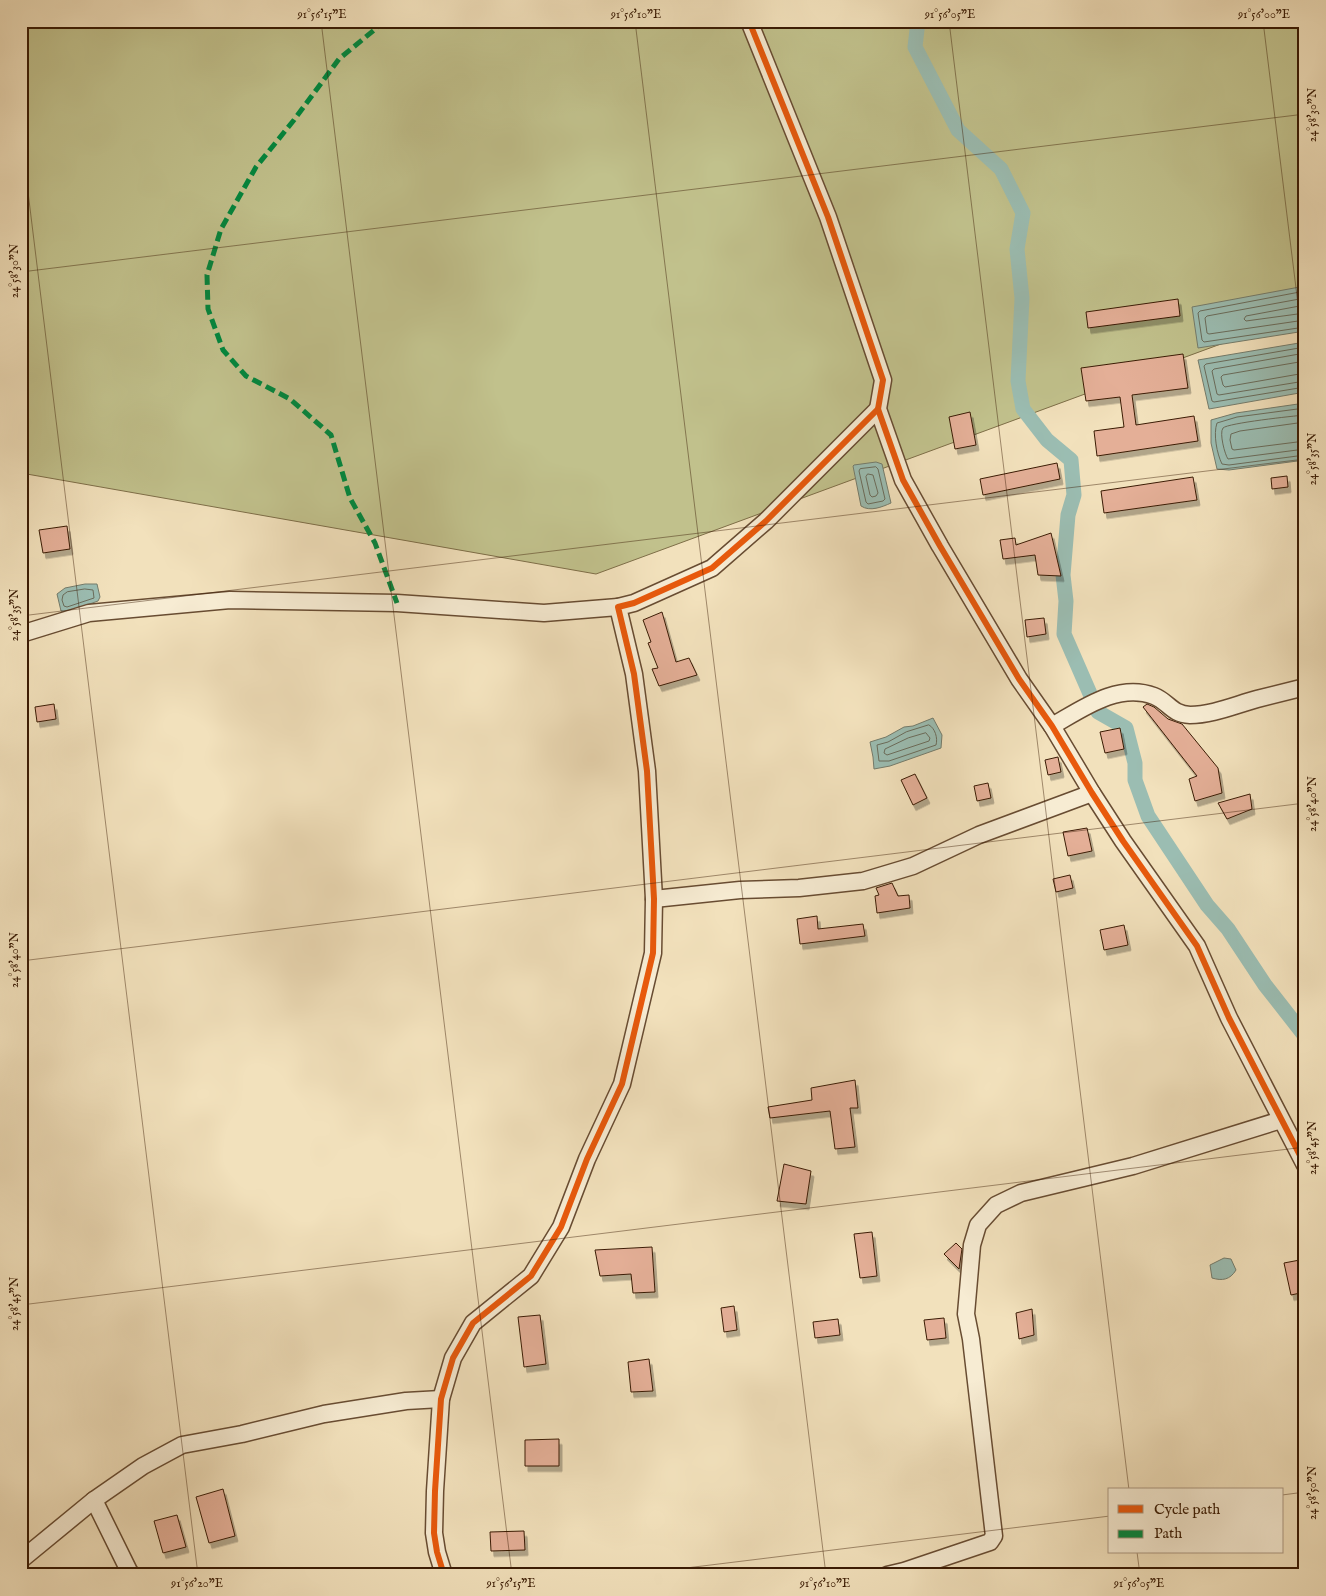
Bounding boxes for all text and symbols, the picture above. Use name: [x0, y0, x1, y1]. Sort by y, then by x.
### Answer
text: 91°56'15"E: [296, 7, 347, 22]
text: 91°56'10"E: [610, 7, 661, 22]
text: 91°56'05"E: [924, 7, 975, 22]
text: 91°56'00"E: [1237, 7, 1290, 22]
text: 24°58'30"N: [1305, 87, 1320, 142]
text: 24°58'30"N: [7, 243, 22, 298]
text: 24°58'35"N: [1305, 432, 1320, 485]
text: 24°58'35"N: [7, 588, 22, 641]
text: 24°58'40"N: [1305, 775, 1320, 832]
text: 24°58'40"N: [7, 931, 22, 988]
text: 24°58'45"N: [1305, 1120, 1320, 1175]
text: 24°58'45"N: [7, 1276, 22, 1331]
text: 24°58'50"N: [1305, 1465, 1320, 1520]
legend: [1108, 1488, 1284, 1554]
text: Cycle path: [1154, 1500, 1220, 1519]
text: Path: [1154, 1524, 1182, 1543]
text: 91°56'20"E: [170, 1576, 223, 1591]
text: 91°56'15"E: [485, 1576, 536, 1591]
text: 91°56'10"E: [799, 1576, 850, 1591]
text: 91°56'05"E: [1113, 1576, 1164, 1591]

